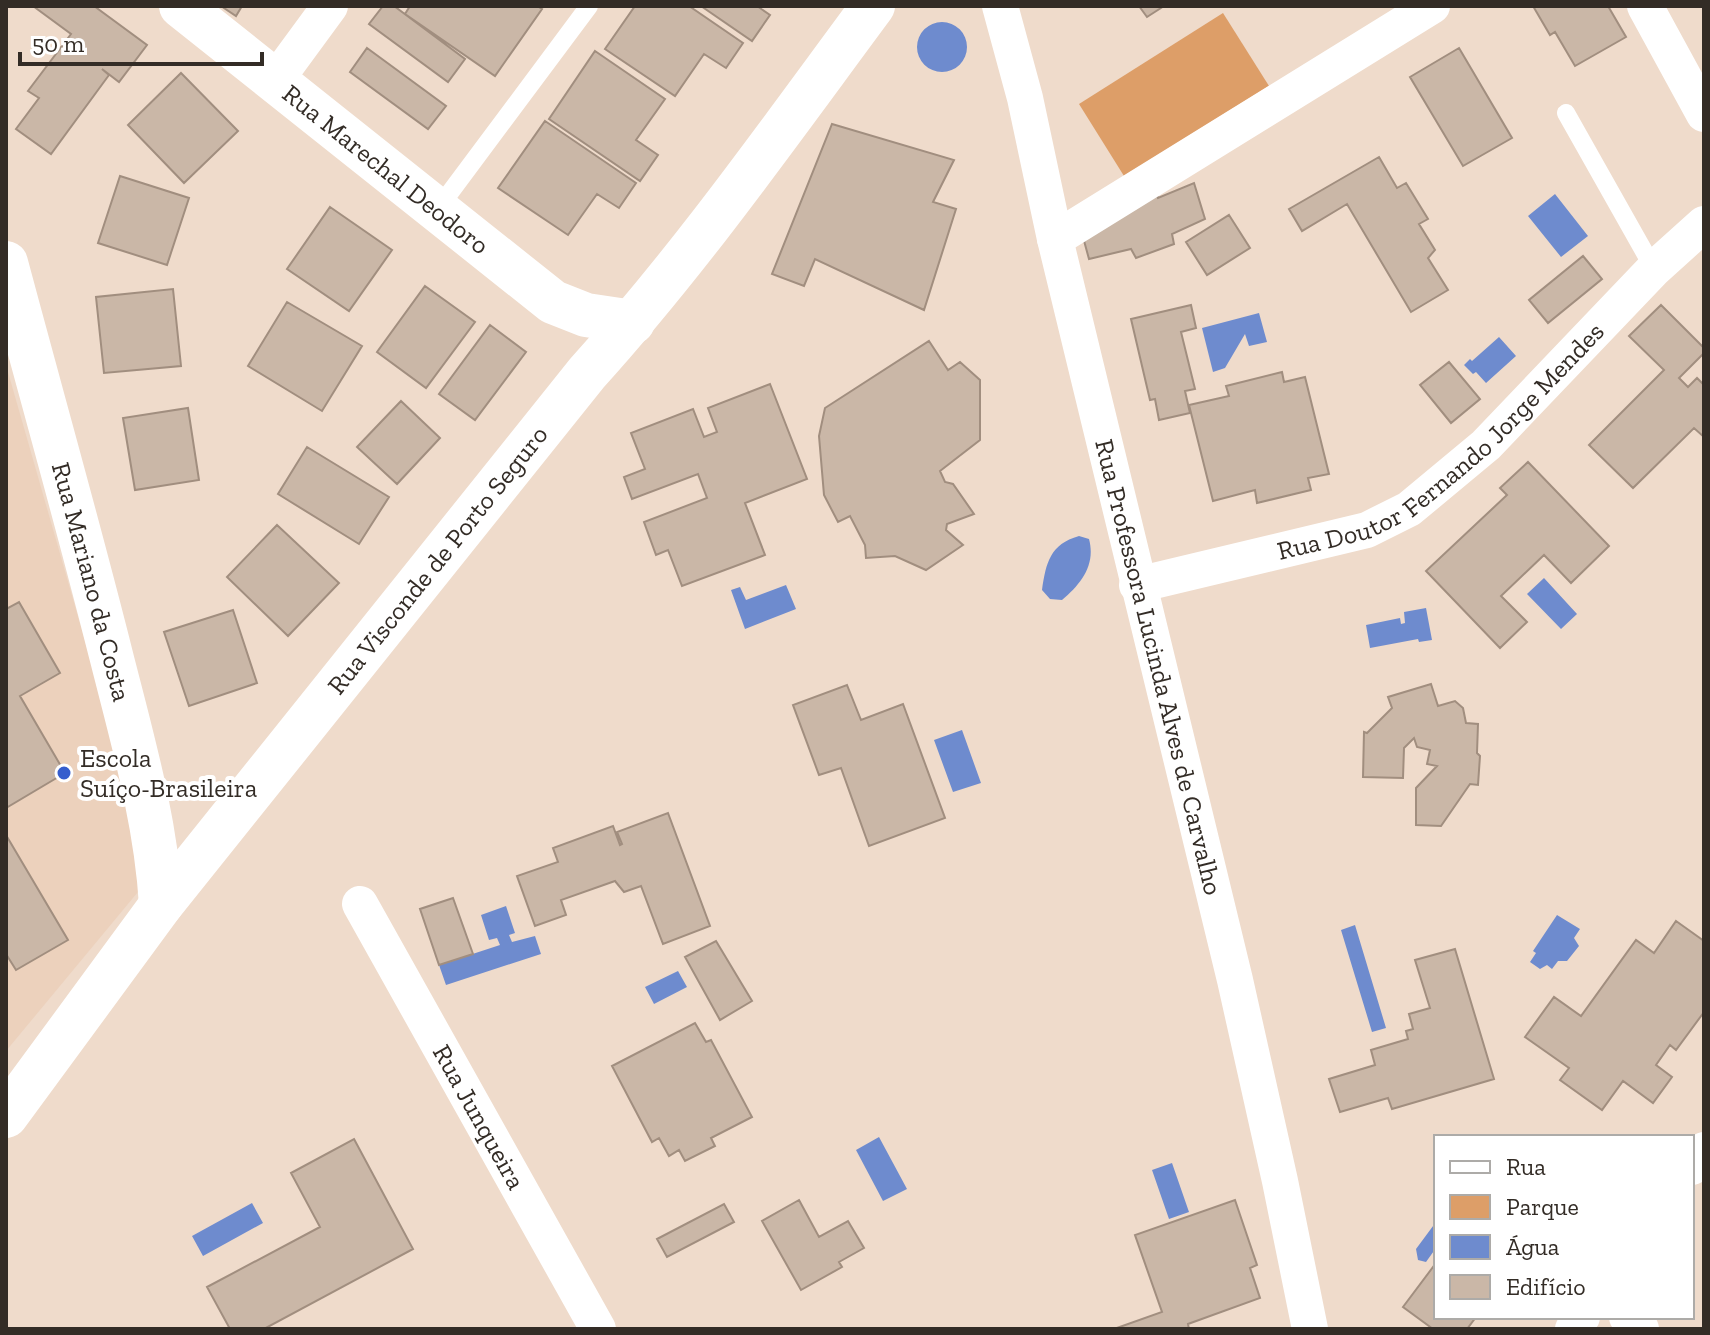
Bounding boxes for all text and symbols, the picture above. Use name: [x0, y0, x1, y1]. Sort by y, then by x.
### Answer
scale bar: [20, 16, 262, 66]
text: 50 m: [32, 29, 85, 58]
street label: Rua Marechal Deodoro: [276, 77, 496, 261]
street label: Rua Doutor Fernando Jorge Mendes: [1274, 315, 1611, 567]
street label: Rua Visconde de Porto Seguro: [320, 419, 555, 701]
street label: Rua Professora Lucinda Alves de Carvalho: [1088, 436, 1230, 898]
street label: Rua Mariano da Costa: [45, 459, 138, 705]
place label: Escola Suíço-Brasileira: [80, 742, 258, 804]
marker: Escola Suíço-Brasileira: [55, 764, 73, 782]
street label: Rua Junqueira: [426, 1039, 533, 1195]
legend: [1434, 1135, 1694, 1319]
text: Rua: [1506, 1152, 1546, 1181]
text: Parque: [1506, 1192, 1579, 1221]
text: Água: [1506, 1232, 1560, 1261]
text: Edifício: [1506, 1272, 1586, 1301]

